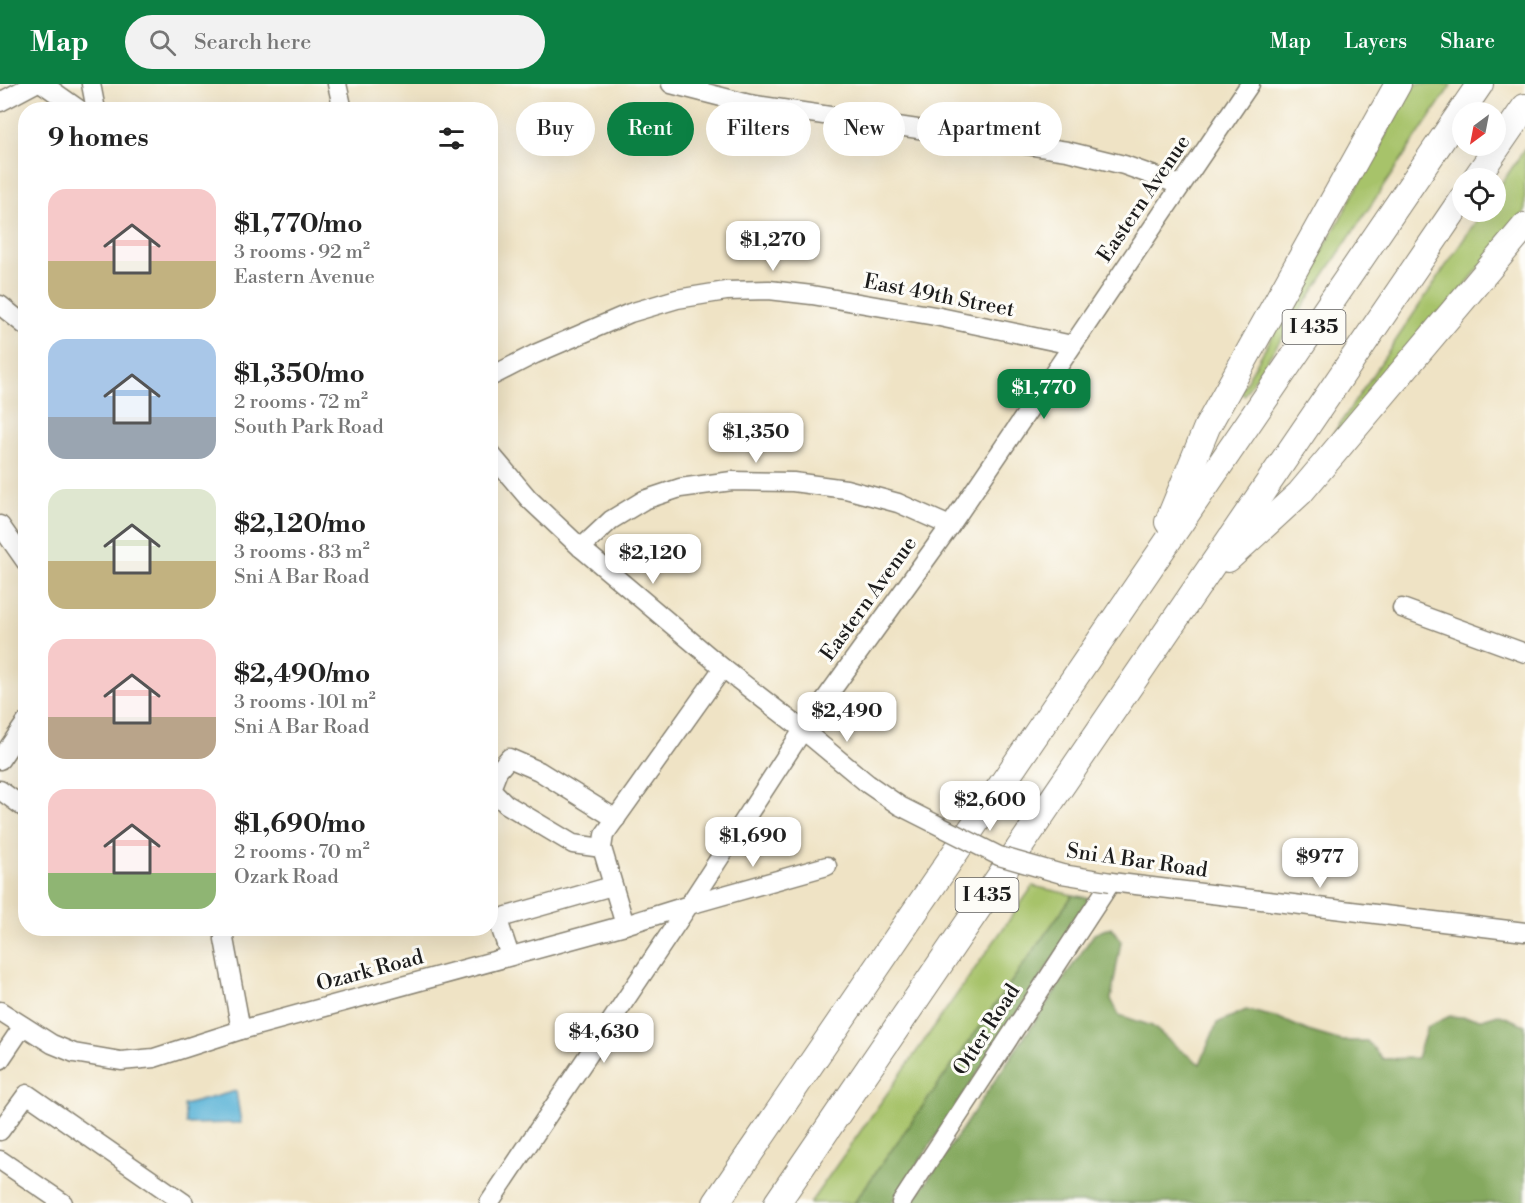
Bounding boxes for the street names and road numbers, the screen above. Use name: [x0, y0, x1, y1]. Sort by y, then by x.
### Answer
street label: Eastern Avenue: [1092, 130, 1196, 268]
street label: East 49th Street: [861, 269, 1017, 323]
road number: I 435: [1282, 310, 1346, 344]
street label: Eastern Avenue: [815, 532, 923, 666]
street label: Sni A Bar Road: [1065, 838, 1209, 884]
road number: I 435: [956, 878, 1018, 912]
street label: Ozark Road: [314, 944, 427, 998]
street label: Otter Road: [948, 979, 1026, 1081]

